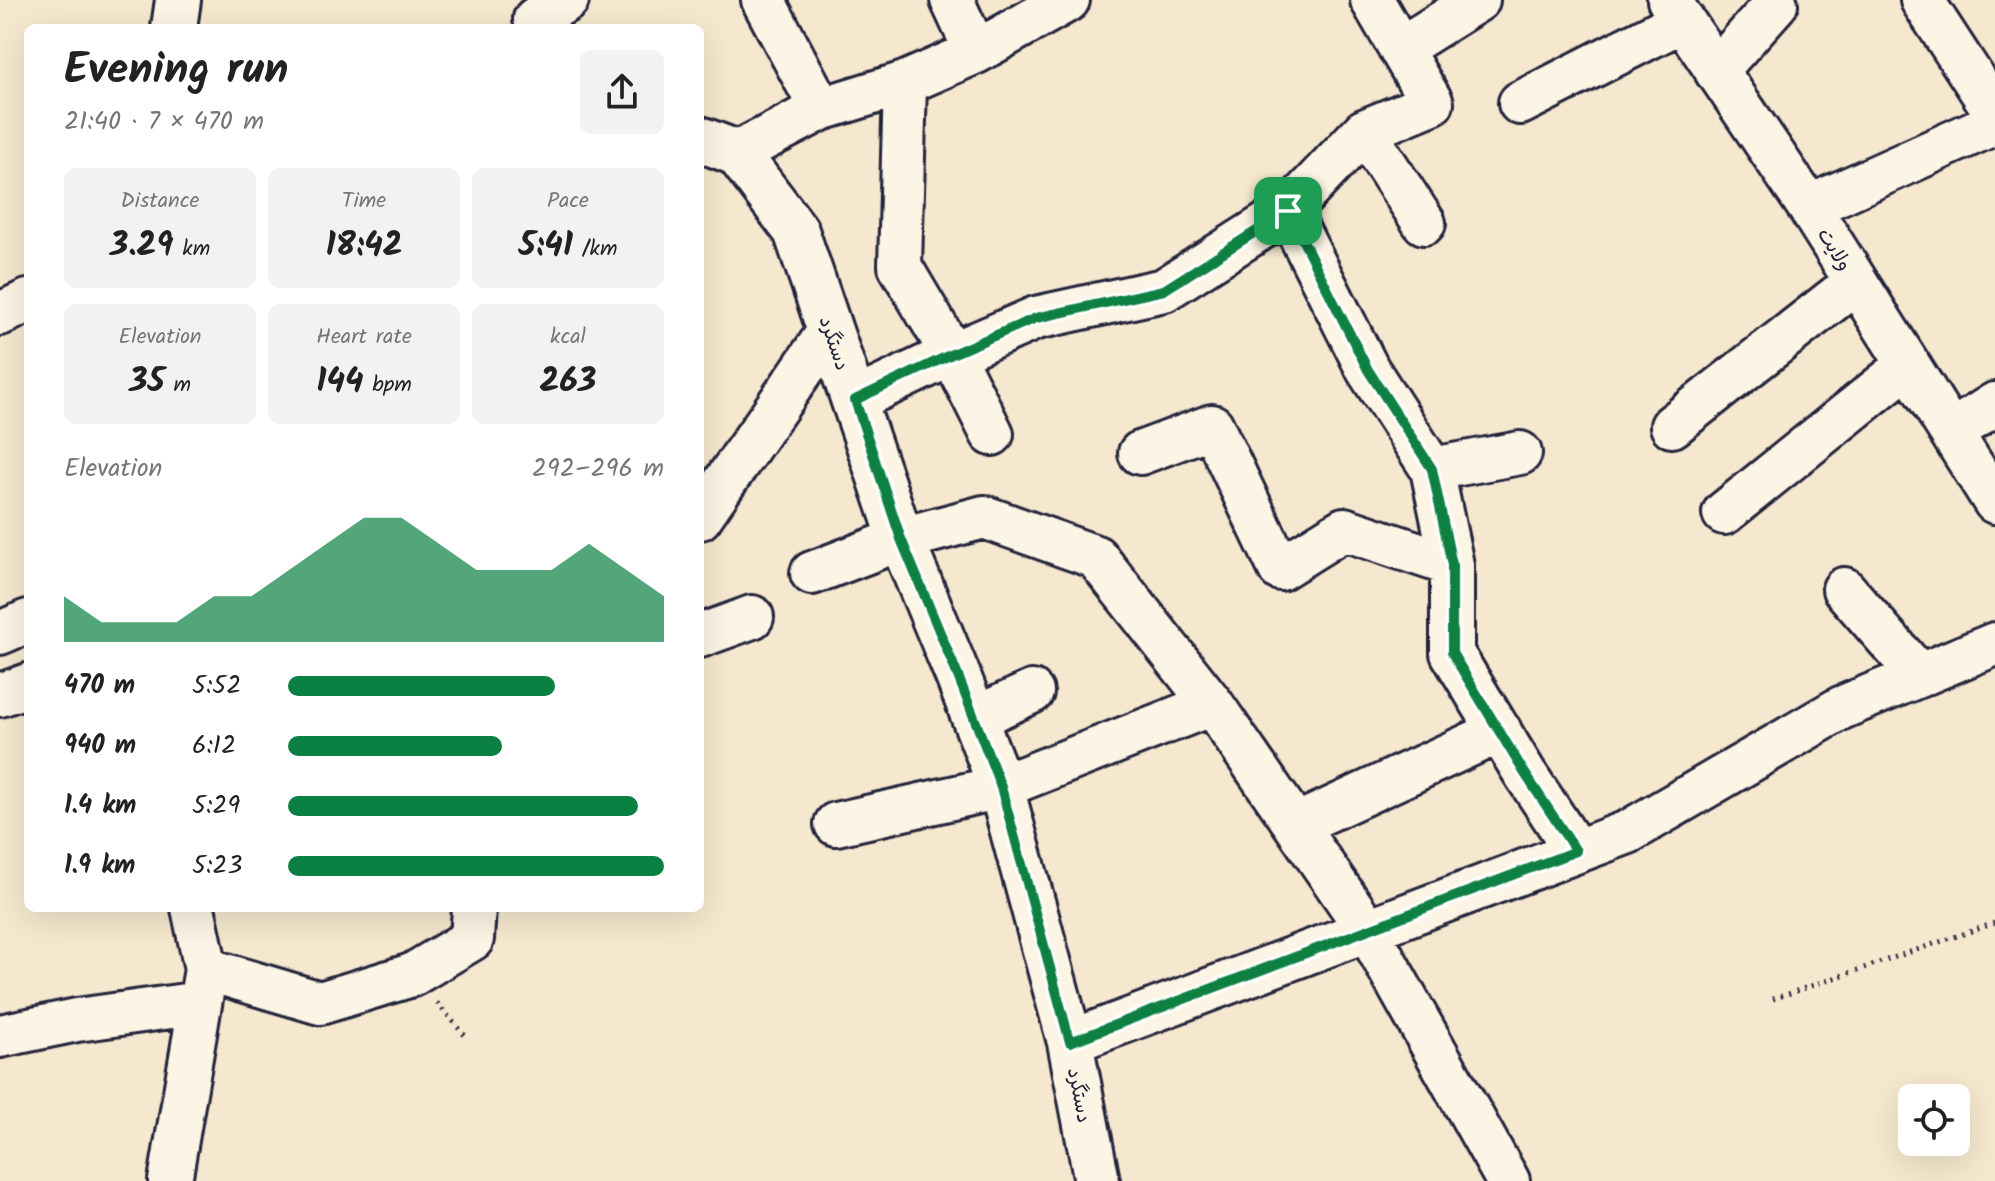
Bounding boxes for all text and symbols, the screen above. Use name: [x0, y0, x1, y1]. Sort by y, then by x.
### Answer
text: Evening run: [64, 36, 288, 106]
button: share: [580, 50, 664, 134]
text: 21:40 · 7 × 470 m: [64, 101, 264, 143]
pin: [1254, 177, 1322, 245]
text: Distance: [120, 184, 200, 219]
text: Time: [342, 184, 386, 219]
text: Pace: [547, 184, 589, 219]
icon: arrive: [1266, 189, 1310, 233]
text: 3.29: [110, 219, 174, 273]
text: 18:42: [325, 219, 403, 273]
text: 5:41: [519, 219, 573, 273]
street label: ولایت: [1808, 222, 1859, 278]
text: km: [174, 232, 210, 267]
text: /km: [573, 232, 617, 267]
street label: دستگرد: [809, 312, 857, 375]
text: Elevation: [118, 320, 202, 355]
text: Heart rate: [316, 320, 412, 355]
text: kcal: [550, 320, 586, 355]
text: 35: [129, 355, 165, 409]
text: 144: [316, 355, 363, 409]
text: 263: [540, 355, 596, 409]
text: m: [165, 368, 191, 403]
text: bpm: [363, 368, 412, 403]
text: Elevation: [64, 448, 162, 490]
text: 292–296 m: [532, 448, 664, 490]
text: 470 m: [64, 665, 135, 707]
text: 5:52: [192, 665, 241, 707]
text: 940 m: [64, 725, 136, 767]
text: 6:12: [192, 725, 236, 767]
text: 1.4 km: [64, 785, 136, 827]
text: 5:29: [192, 785, 240, 827]
text: 1.9 km: [64, 845, 135, 887]
text: 5:23: [192, 845, 242, 887]
street label: دستگرد: [1057, 1065, 1099, 1126]
map controls: [1898, 1084, 1970, 1156]
button: locate: [1898, 1084, 1970, 1156]

